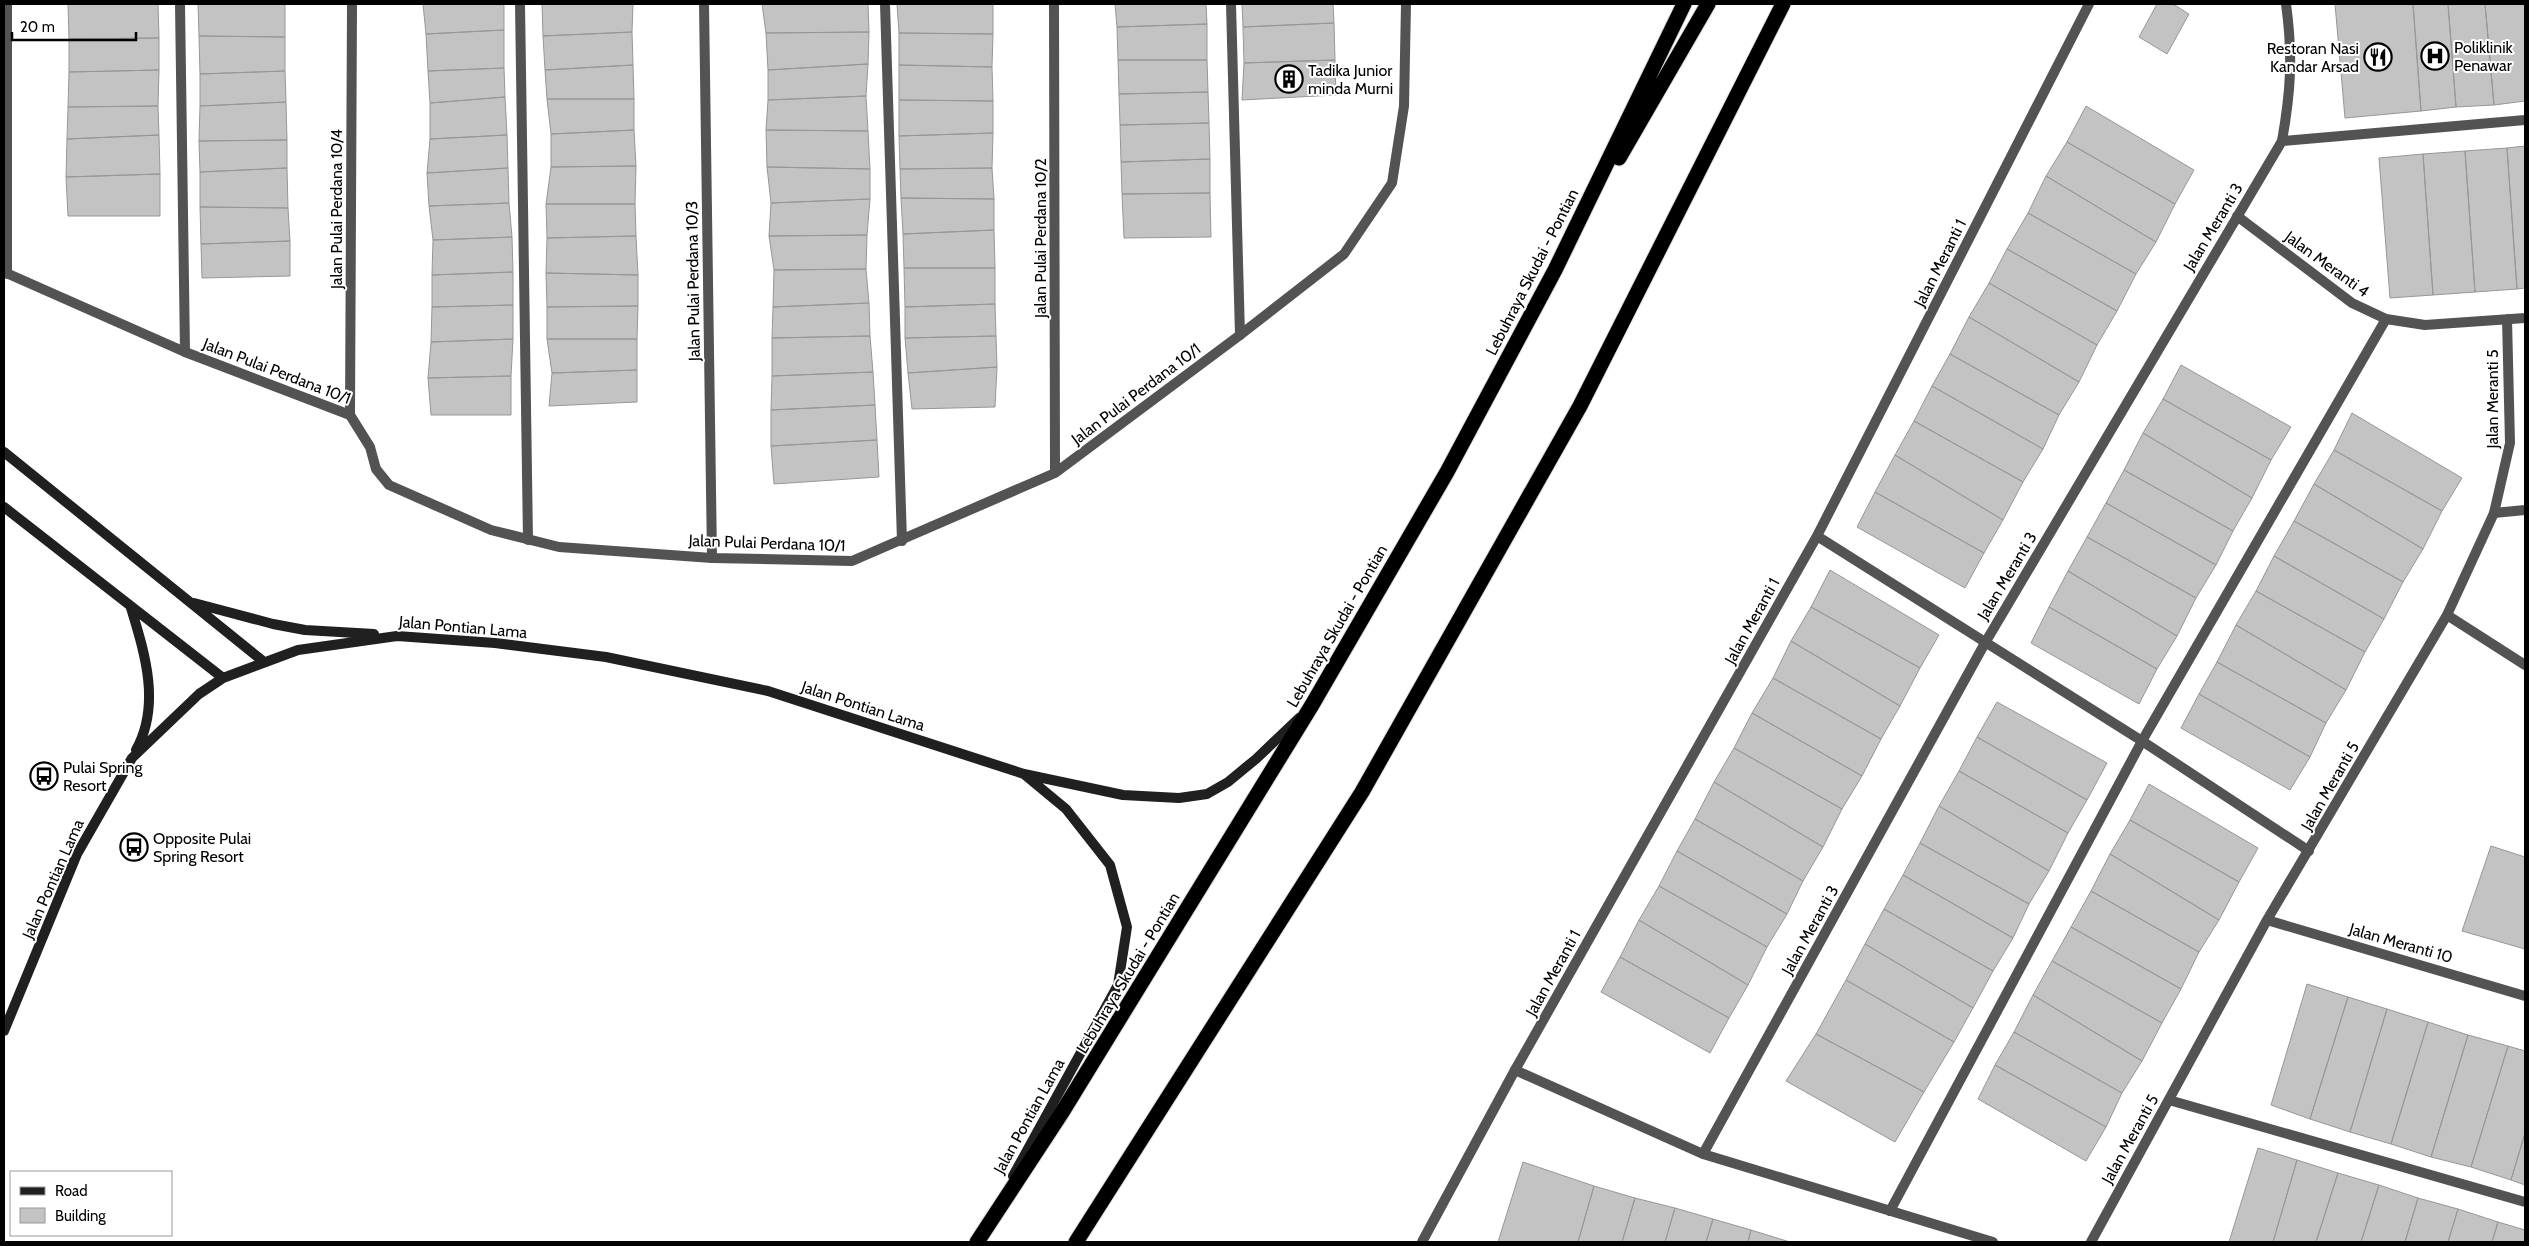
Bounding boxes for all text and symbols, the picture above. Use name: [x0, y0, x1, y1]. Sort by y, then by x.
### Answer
scale bar: [12, 10, 136, 42]
text: 20 m: [20, 18, 55, 36]
place label: Poliklinik Penawar: [2454, 38, 2514, 75]
place label: Restoran Nasi Kandar Arsad: [2267, 39, 2359, 76]
hospital icon: Poliklinik Penawar: [2420, 41, 2450, 71]
restaurant icon: Restoran Nasi Kandar Arsad: [2363, 42, 2393, 72]
place label: Tadika Junior minda Murni: [1308, 61, 1393, 98]
building icon: Tadika Junior minda Murni: [1274, 64, 1304, 94]
street label: Jalan Pulai Perdana 10/4: [327, 129, 346, 290]
street label: Jalan Pulai Perdana 10/2: [1031, 158, 1050, 319]
street label: Jalan Meranti 3: [2179, 180, 2247, 275]
street label: Lebuhraya Skudai - Pontian: [1482, 186, 1582, 358]
street label: Jalan Pulai Perdana 10/3: [682, 201, 704, 362]
street label: Jalan Meranti 1: [1909, 216, 1970, 311]
street label: Jalan Meranti 4: [2280, 226, 2373, 301]
street label: Jalan Pulai Perdana 10/1: [199, 334, 354, 408]
street label: Jalan Pulai Perdana 10/1: [1067, 339, 1204, 449]
street label: Jalan Meranti 5: [2483, 349, 2502, 450]
street label: Jalan Meranti 3: [1973, 529, 2041, 624]
street label: Jalan Pulai Perdana 10/1: [687, 531, 846, 555]
street label: Lebuhraya Skudai - Pontian: [1283, 541, 1391, 711]
street label: Jalan Meranti 1: [1720, 575, 1783, 668]
street label: Jalan Pontian Lama: [397, 612, 528, 642]
street label: Jalan Pontian Lama: [798, 677, 927, 735]
street label: Jalan Meranti 5: [2297, 738, 2363, 835]
place label: Pulai Spring Resort: [63, 758, 143, 795]
bus stop icon: Pulai Spring Resort: [29, 761, 59, 791]
street label: Jalan Pontian Lama: [18, 816, 88, 943]
place label: Opposite Pulai Spring Resort: [153, 829, 251, 866]
bus stop icon: Opposite Pulai Spring Resort: [119, 832, 149, 862]
street label: Jalan Meranti 3: [1777, 882, 1842, 979]
street label: Lebuhraya Skudai - Pontian: [1072, 889, 1184, 1057]
street label: Jalan Meranti 10: [2346, 919, 2455, 967]
street label: Jalan Meranti 1: [1521, 927, 1584, 1020]
street label: Jalan Pontian Lama: [989, 1055, 1069, 1178]
street label: Jalan Meranti 5: [2097, 1091, 2162, 1188]
legend: [10, 1171, 172, 1236]
text: Road: [55, 1182, 88, 1200]
text: Building: [55, 1207, 106, 1225]

